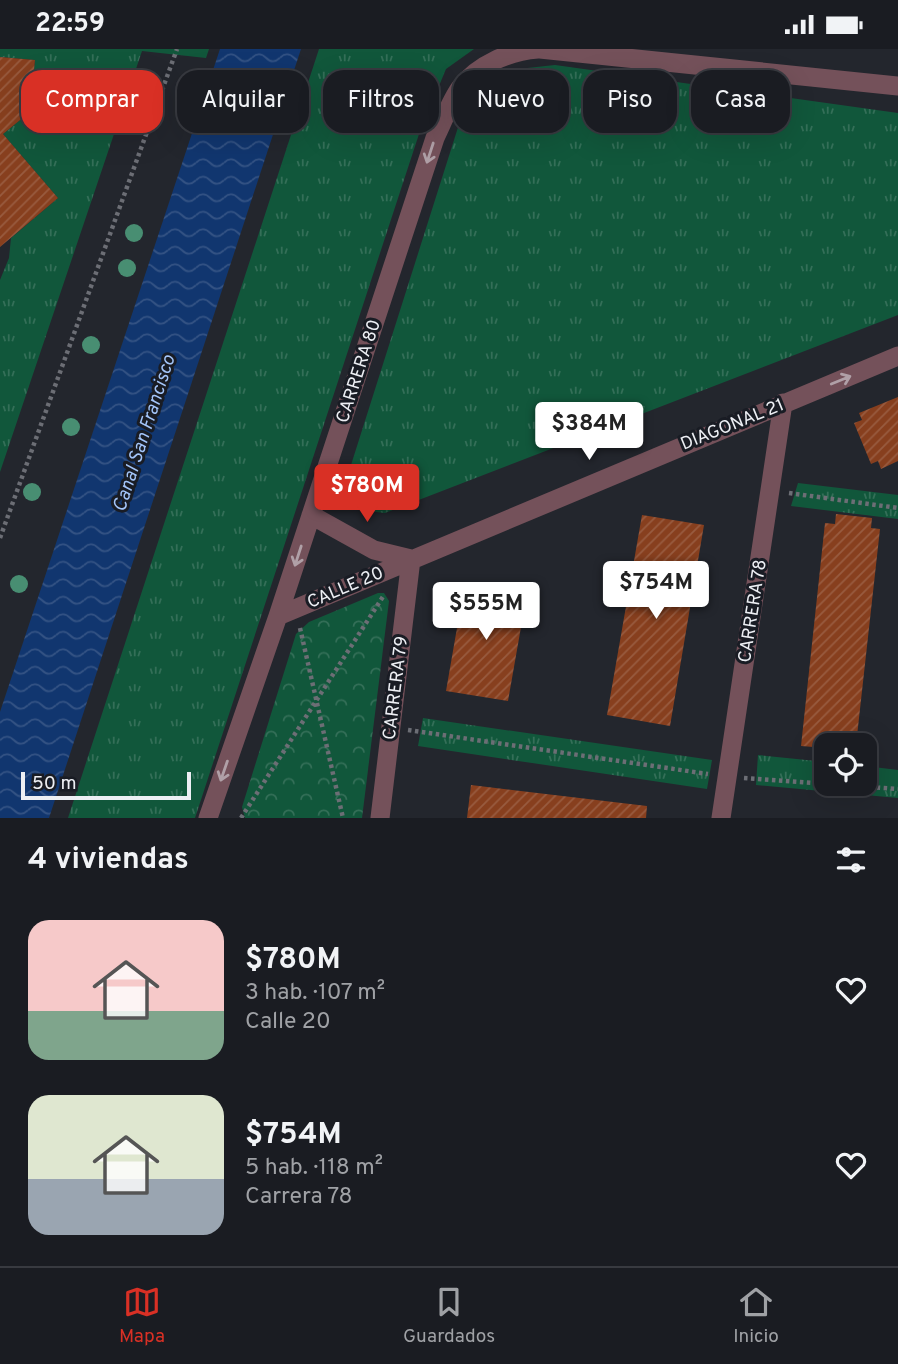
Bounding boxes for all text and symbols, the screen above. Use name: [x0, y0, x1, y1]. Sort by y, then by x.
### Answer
text: 22:59: [35, 8, 105, 41]
chip: Comprar: [21, 70, 163, 133]
chip: Alquilar: [177, 70, 309, 133]
chip: Filtros: [323, 70, 439, 133]
chip: Nuevo: [453, 70, 569, 133]
chip: Piso: [583, 70, 677, 133]
chip: Casa: [691, 70, 790, 133]
one-way arrow: [423, 142, 436, 164]
street label: CARRERA 80: [332, 317, 387, 426]
water label: Canal San Francisco: [108, 351, 182, 515]
one-way arrow: [829, 372, 851, 385]
street label: DIAGONAL 21: [677, 394, 788, 457]
pin: $384M: [540, 403, 638, 462]
text: $384M: [551, 410, 627, 439]
pin: $780M: [318, 465, 416, 524]
text: $780M: [330, 472, 404, 501]
one-way arrow: [291, 544, 303, 566]
street label: CARRERA 78: [734, 558, 773, 664]
pin: $754M: [607, 561, 705, 621]
street label: CALLE 20: [304, 562, 387, 615]
text: $754M: [619, 569, 693, 598]
pin: $555M: [437, 583, 535, 642]
text: $555M: [449, 590, 523, 619]
street label: CARRERA 79: [379, 635, 414, 741]
map controls: [814, 733, 877, 796]
button: locate: [814, 733, 877, 796]
one-way arrow: [217, 759, 229, 781]
scale bar: [21, 769, 191, 801]
text: 50 m: [32, 772, 77, 796]
icon: filters: [832, 841, 870, 879]
text: 4 viviendas: [28, 842, 189, 879]
text: $780M: [245, 942, 341, 979]
icon: home: [84, 948, 168, 1032]
icon: heart: [832, 971, 870, 1009]
text: 3 hab. · 107 m²: [245, 979, 385, 1008]
text: Calle 20: [245, 1008, 331, 1037]
text: $754M: [245, 1117, 342, 1154]
icon: home: [84, 1123, 168, 1207]
icon: heart: [832, 1146, 870, 1184]
text: 5 hab. · 118 m²: [245, 1154, 383, 1183]
text: Carrera 78: [245, 1183, 353, 1212]
tab: Mapa: [119, 1283, 165, 1349]
tab: Guardados: [403, 1283, 495, 1349]
tab: Inicio: [733, 1283, 779, 1349]

